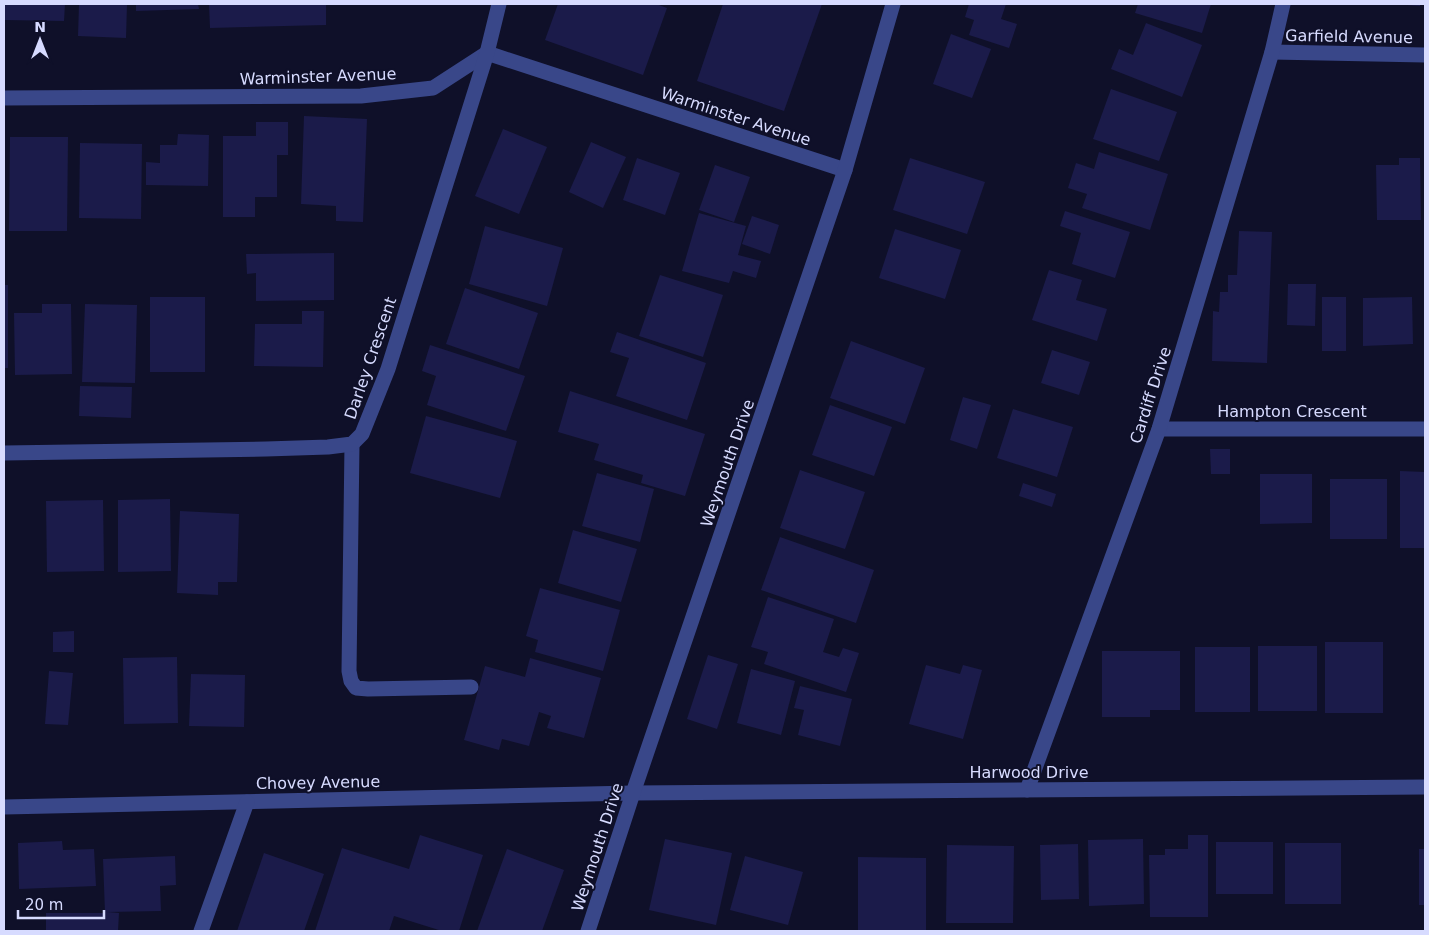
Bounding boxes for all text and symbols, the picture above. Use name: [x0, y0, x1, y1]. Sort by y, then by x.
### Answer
north arrow: [15, 15, 65, 65]
text: N: [34, 19, 46, 35]
street label: Garfield Avenue: [1285, 26, 1413, 47]
street label: Warminster Avenue: [239, 64, 397, 89]
street label: Warminster Avenue: [658, 83, 813, 150]
street label: Darley Crescent: [341, 294, 400, 422]
street label: Cardiff Drive: [1126, 344, 1175, 446]
street label: Weymouth Drive: [697, 397, 758, 530]
street label: Hampton Crescent: [1217, 402, 1367, 421]
street label: Harwood Drive: [970, 763, 1088, 782]
street label: Chovey Avenue: [256, 772, 380, 793]
street label: Weymouth Drive: [568, 781, 627, 914]
scale bar: [18, 888, 104, 920]
text: 20 m: [25, 896, 63, 914]

